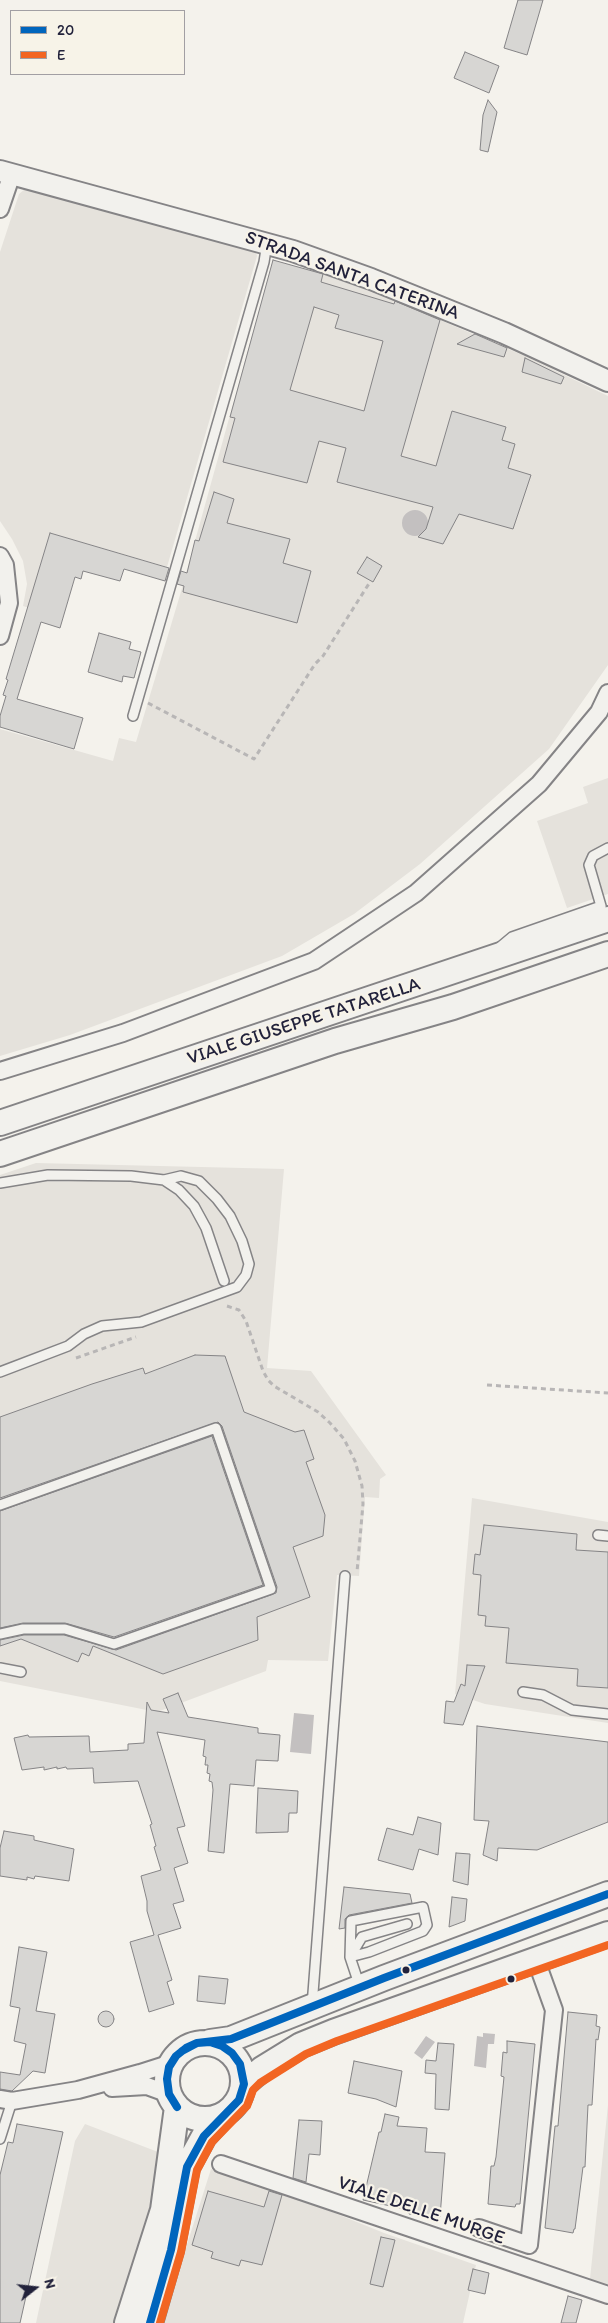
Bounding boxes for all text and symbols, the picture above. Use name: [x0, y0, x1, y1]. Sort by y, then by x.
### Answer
legend: [10, 10, 185, 75]
text: 20: [57, 21, 74, 39]
text: E: [57, 46, 65, 64]
street label: STRADA SANTA CATERINA: [242, 227, 462, 325]
street label: VIALE GIUSEPPE TATARELLA: [185, 973, 423, 1071]
unlabelled marker: [401, 1965, 411, 1975]
unlabelled marker: [506, 1974, 516, 1984]
street label: VIALE DELLE MURGE: [335, 2172, 507, 2250]
north arrow: [10, 2263, 60, 2313]
text: N: [40, 2277, 59, 2291]

